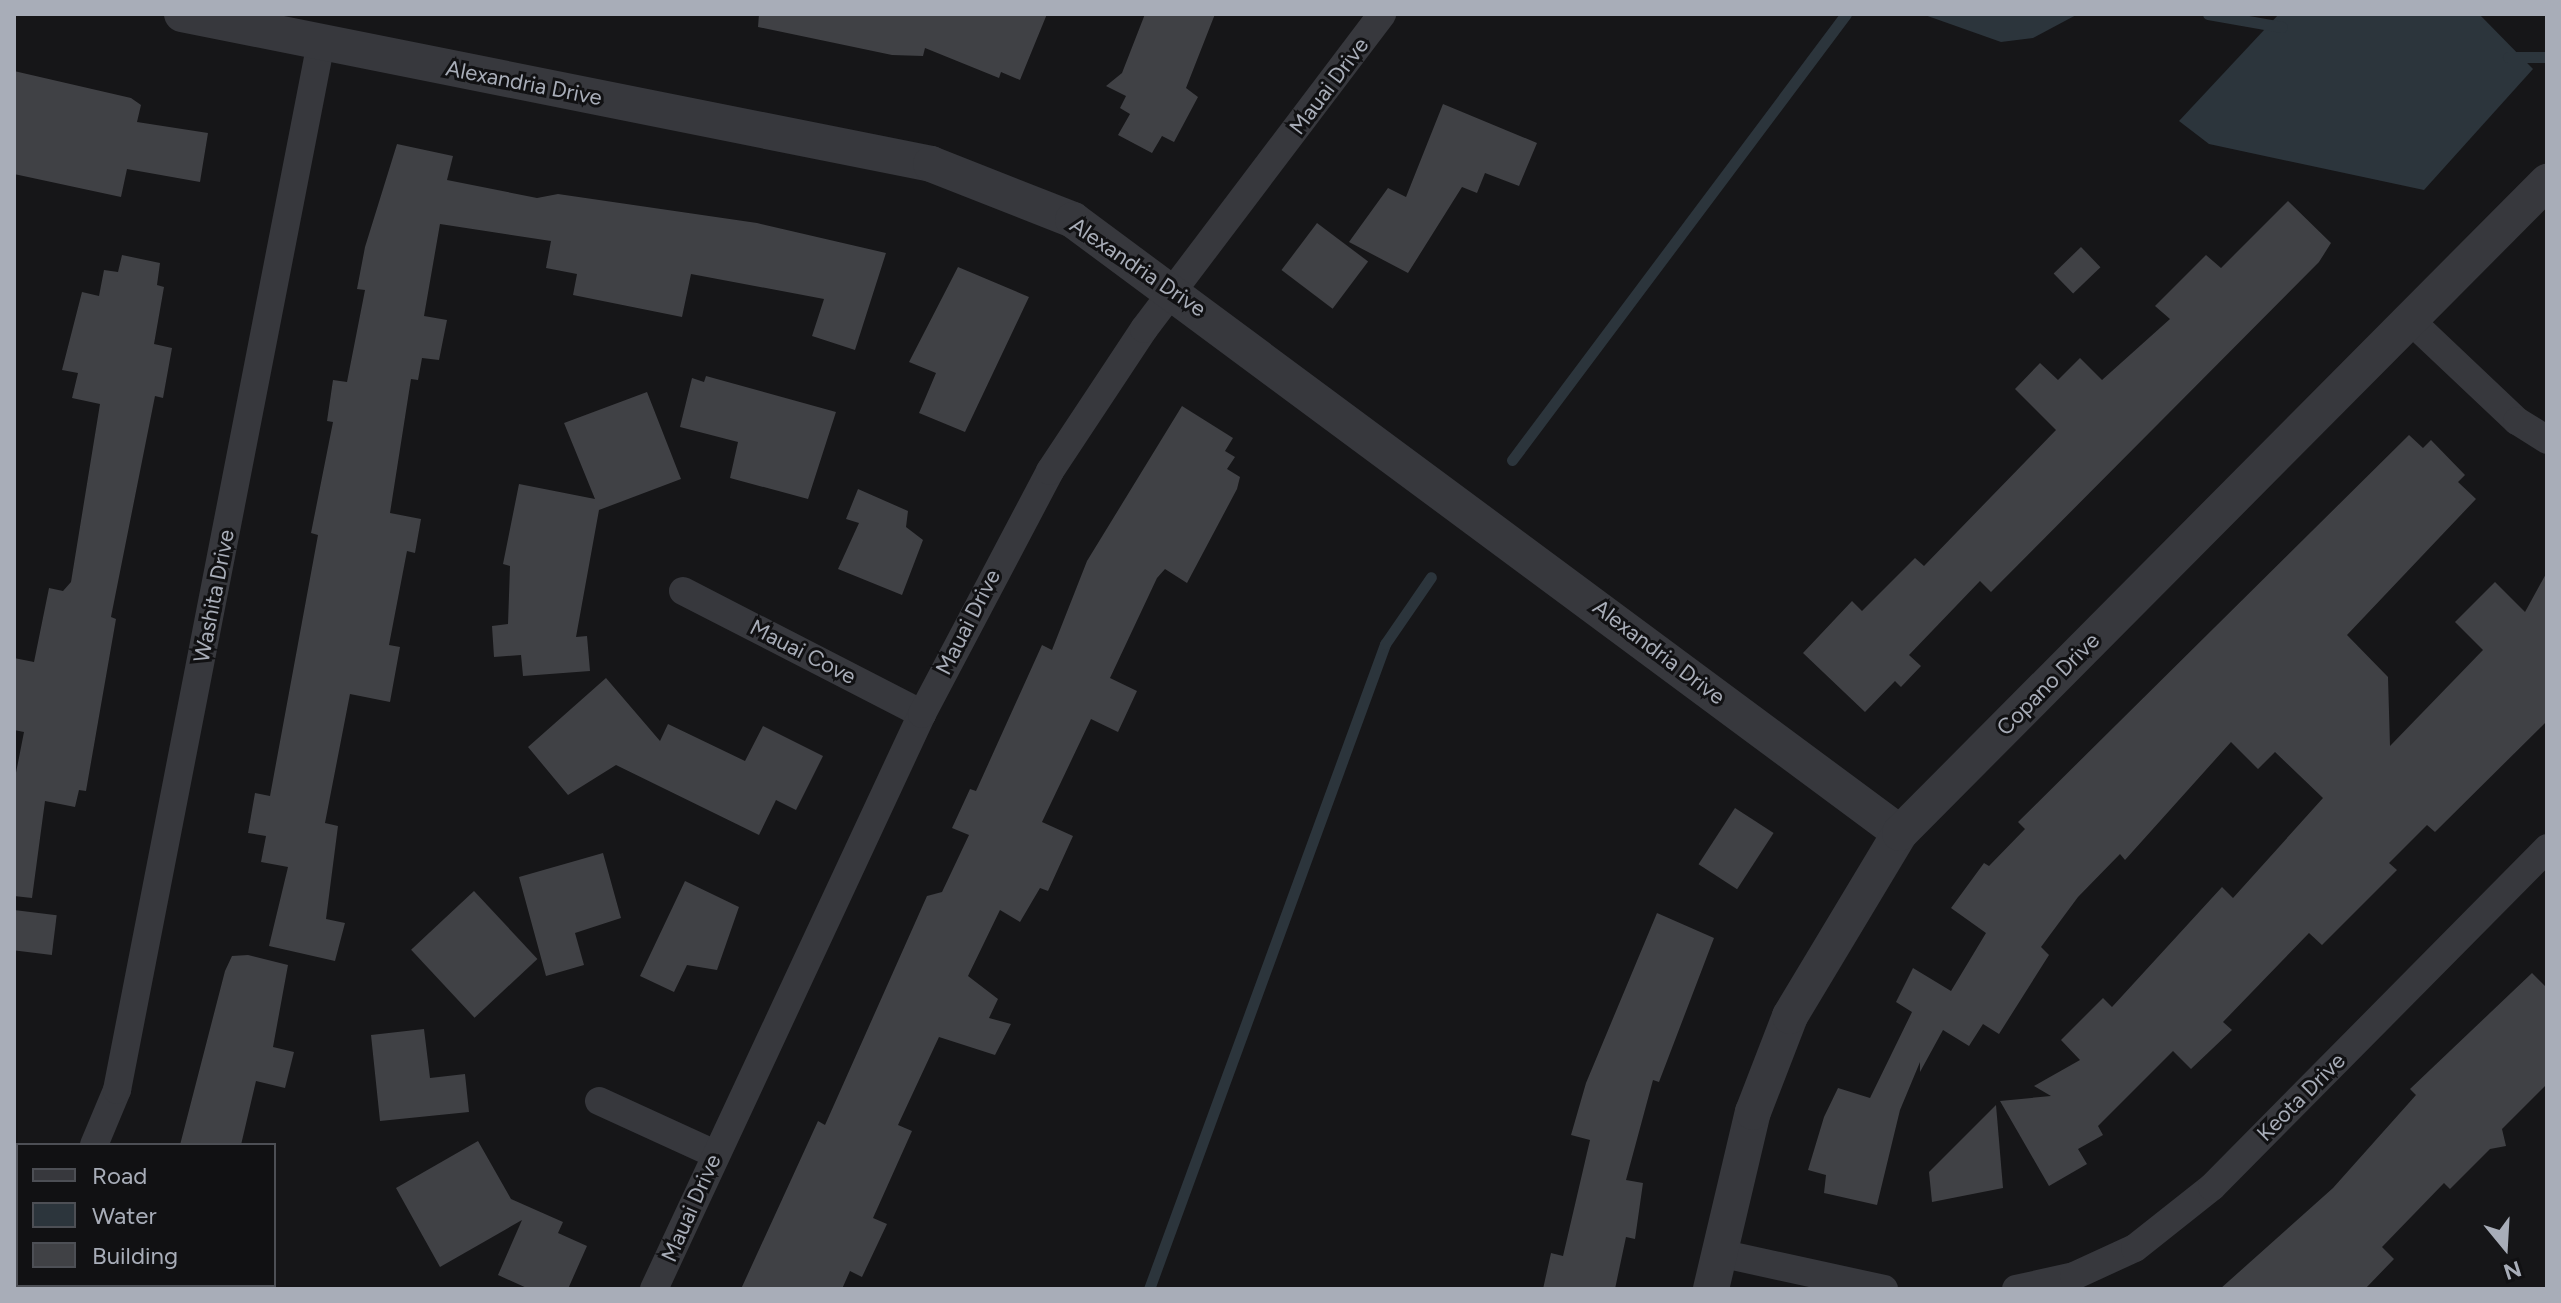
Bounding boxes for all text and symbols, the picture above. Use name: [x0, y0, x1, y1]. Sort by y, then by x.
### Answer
street label: Mauai Drive: [1284, 32, 1374, 140]
street label: Alexandria Drive: [444, 55, 604, 111]
street label: Alexandria Drive: [1065, 212, 1211, 322]
street label: Washita Drive: [188, 527, 240, 665]
street label: Mauai Drive: [930, 565, 1006, 679]
street label: Alexandria Drive: [1588, 594, 1730, 710]
street label: Mauai Cove: [746, 614, 860, 690]
street label: Copano Drive: [1991, 627, 2105, 741]
street label: Keota Drive: [2251, 1047, 2351, 1147]
legend: [16, 1143, 276, 1287]
street label: Mauai Drive: [656, 1150, 726, 1266]
text: Road: [92, 1161, 147, 1190]
text: Water: [92, 1201, 157, 1230]
north arrow: [2465, 1207, 2545, 1287]
text: Building: [92, 1241, 178, 1270]
text: N: [2500, 1255, 2525, 1286]

